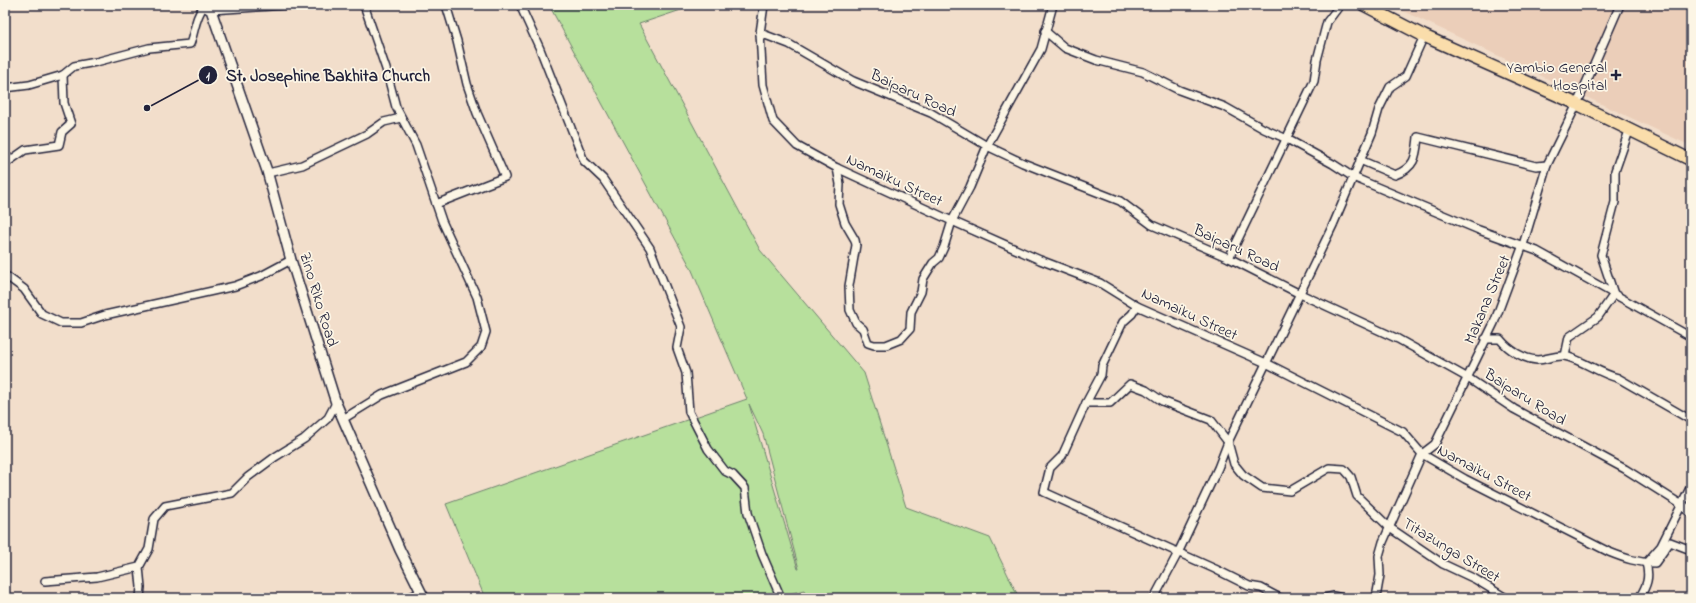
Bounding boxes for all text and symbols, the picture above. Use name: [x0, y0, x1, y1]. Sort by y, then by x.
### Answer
place label: Yambio General Hospital: [1506, 56, 1607, 98]
callout: St. Josephine Bakhita Church: [198, 61, 438, 90]
street label: Baiparu Road: [865, 63, 960, 124]
text: St. Josephine Bakhita Church: [226, 64, 430, 89]
text: 1: [206, 68, 210, 86]
marker: Yambio General Hospital: [1610, 69, 1622, 81]
street label: Namaiku Street: [842, 148, 947, 214]
street label: Baiparu Road: [1188, 218, 1283, 279]
street label: Zino Riko Road: [292, 249, 344, 350]
street label: Makana Street: [1458, 251, 1518, 348]
street label: Namaiku Street: [1137, 282, 1242, 348]
street label: Baiparu Road: [1479, 362, 1571, 432]
street label: Namaiku Street: [1433, 439, 1536, 509]
street label: Titazunga Street: [1398, 512, 1505, 590]

